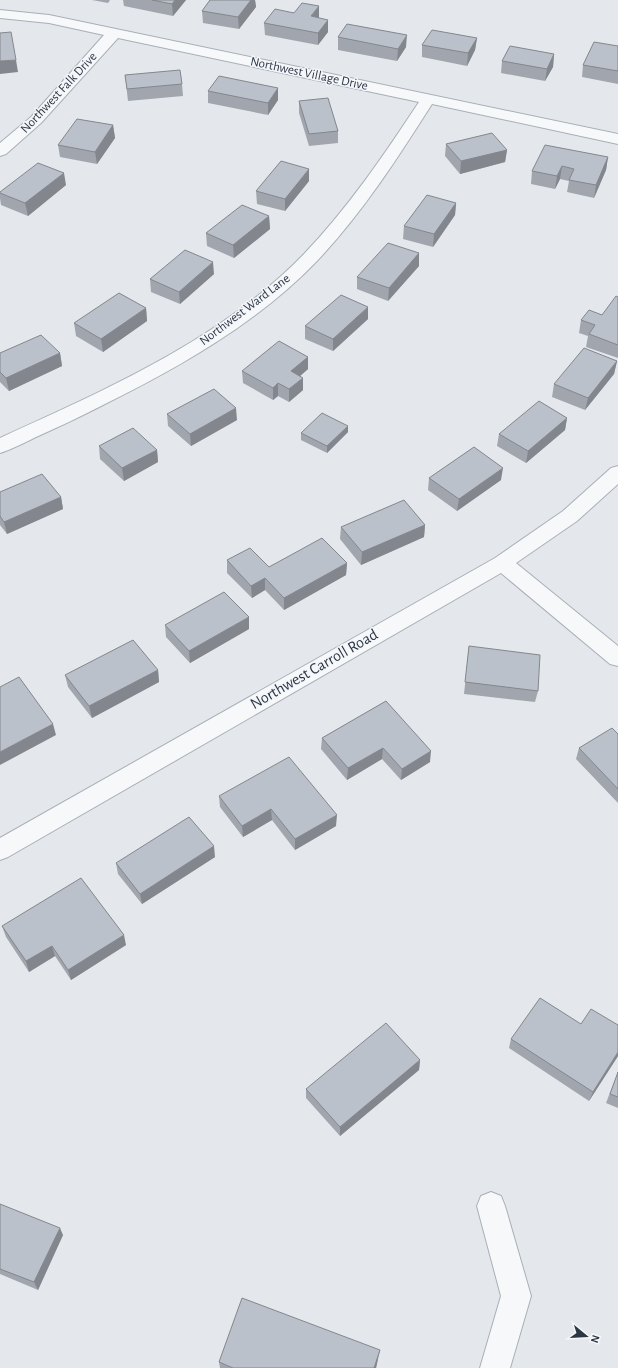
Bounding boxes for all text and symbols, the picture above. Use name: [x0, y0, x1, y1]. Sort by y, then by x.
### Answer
street label: Northwest Falk Drive: [18, 50, 100, 136]
street label: Northwest Village Drive: [249, 55, 369, 93]
street label: Northwest Ward Lane: [197, 272, 293, 348]
street label: Northwest Carroll Road: [248, 626, 380, 712]
north arrow: [566, 1316, 606, 1356]
text: N: [589, 1334, 601, 1344]

